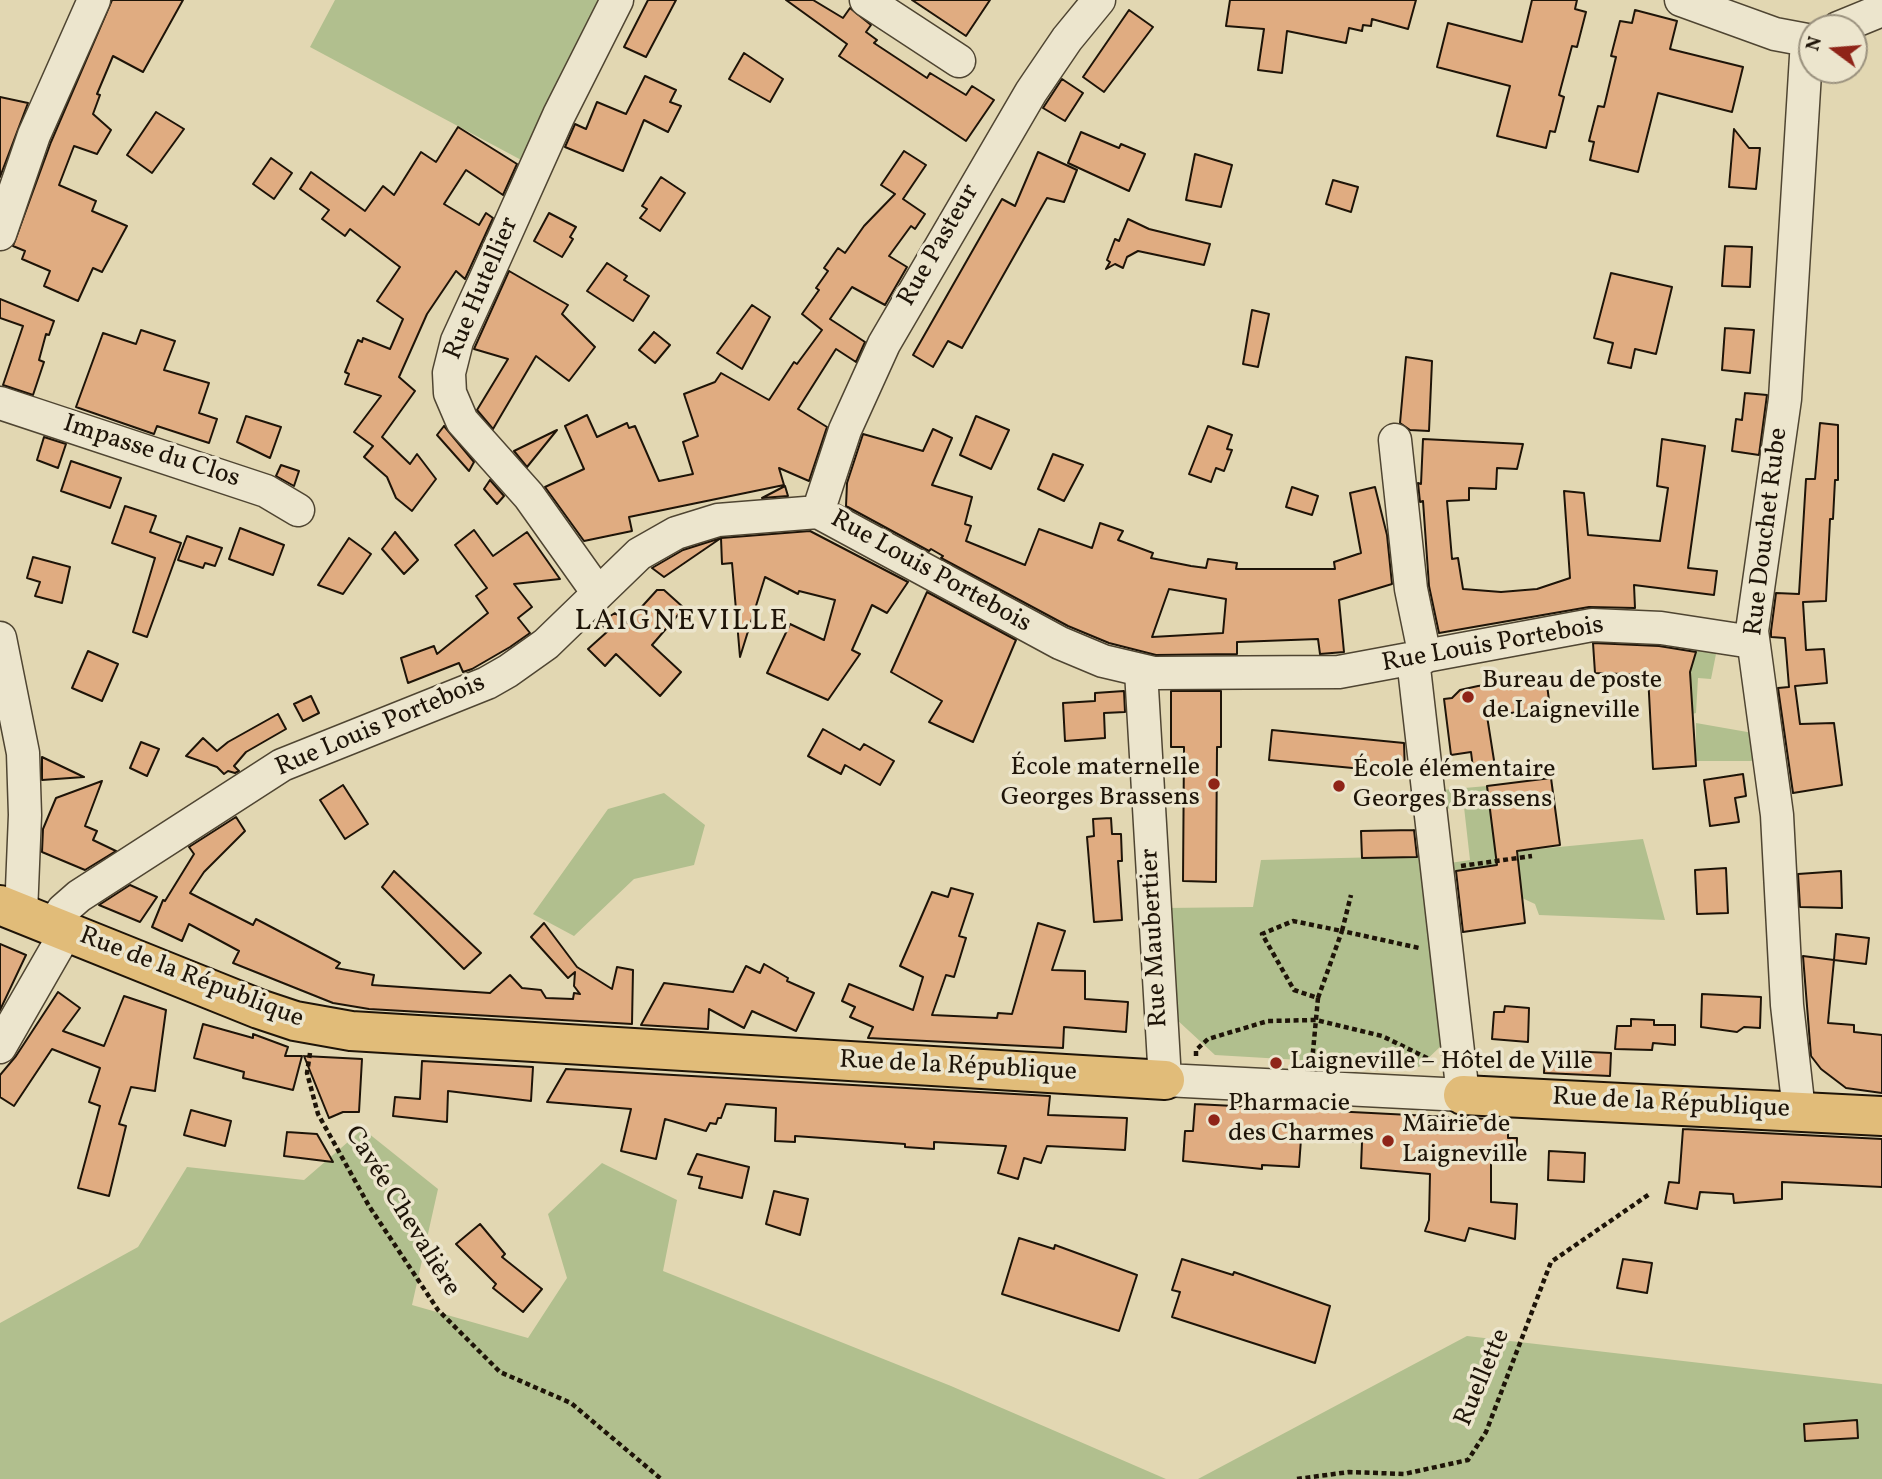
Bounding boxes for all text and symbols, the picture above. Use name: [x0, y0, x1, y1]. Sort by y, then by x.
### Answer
north arrow: [1798, 14, 1868, 84]
text: N: [1800, 34, 1829, 54]
street label: Rue Pasteur: [893, 179, 987, 313]
street label: Rue Hutellier: [439, 213, 527, 365]
street label: Impasse du Clos: [59, 410, 243, 496]
street label: Rue Douchet Rube: [1740, 426, 1796, 638]
street label: Rue Louis Portebois: [824, 505, 1036, 641]
district label: LAIGNEVILLE: [576, 605, 788, 641]
street label: Rue Louis Portebois: [1380, 611, 1606, 681]
place label: Bureau de poste de Laigneville: [1482, 666, 1662, 728]
street label: Rue Louis Portebois: [271, 669, 491, 785]
marker: Bureau de poste de Laigneville: [1460, 689, 1476, 705]
place label: École maternelle Georges Brassens: [1001, 753, 1200, 814]
place label: École élémentaire Georges Brassens: [1353, 755, 1556, 816]
marker: École maternelle Georges Brassens: [1206, 776, 1222, 792]
marker: École élémentaire Georges Brassens: [1331, 778, 1347, 794]
street label: Rue Maubertier: [1136, 848, 1176, 1028]
street label: Rue de la République: [74, 922, 308, 1036]
street label: Rue de la République: [838, 1046, 1078, 1090]
place label: Laigneville – Hôtel de Ville: [1290, 1047, 1593, 1079]
marker: Laigneville – Hôtel de Ville: [1268, 1055, 1284, 1071]
street label: Rue de la République: [1551, 1083, 1791, 1127]
place label: Pharmacie des Charmes: [1228, 1089, 1374, 1150]
place label: Mairie de Laigneville: [1402, 1110, 1528, 1172]
marker: Pharmacie des Charmes: [1206, 1112, 1222, 1128]
street label: Cavée Chevalière: [336, 1121, 466, 1303]
marker: Mairie de Laigneville: [1380, 1133, 1396, 1149]
street label: Ruellette: [1450, 1325, 1518, 1431]

